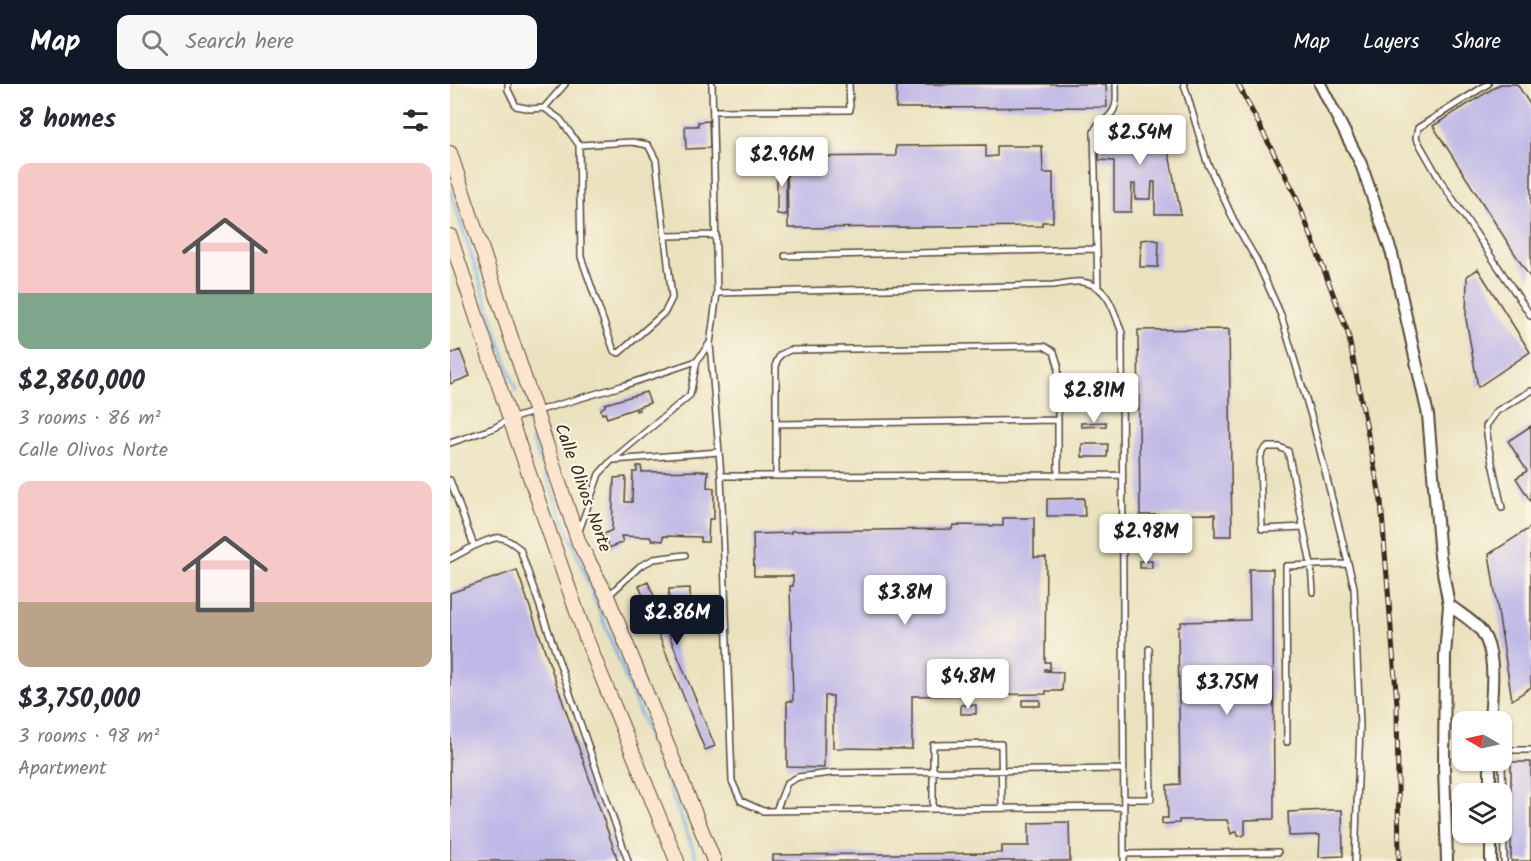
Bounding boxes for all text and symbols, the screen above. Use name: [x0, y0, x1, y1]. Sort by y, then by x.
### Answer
search box: [117, 15, 537, 69]
text: Map: [30, 20, 81, 65]
text: Search here: [186, 25, 294, 60]
icon: search: [138, 26, 171, 59]
text: Map: [1293, 26, 1330, 59]
text: Layers: [1363, 26, 1419, 59]
text: Share: [1452, 26, 1501, 59]
text: 8 homes: [18, 99, 116, 141]
icon: filters: [399, 104, 432, 137]
pin: $2.54M: [1091, 115, 1189, 166]
text: $2.54M: [1108, 118, 1172, 150]
pin: $2.96M: [733, 137, 831, 188]
text: $2.96M: [750, 140, 814, 172]
icon: home: [171, 202, 279, 310]
text: $2,860,000: [18, 361, 145, 403]
pin: $2.81M: [1045, 373, 1143, 424]
text: $2.81M: [1063, 376, 1125, 408]
text: 3 rooms · 86 m²: [18, 403, 161, 435]
street label: Calle Olivos Norte: [545, 420, 619, 556]
text: Calle Olivos Norte: [18, 435, 168, 467]
pin: $2.98M: [1097, 514, 1195, 565]
text: $2.98M: [1113, 517, 1179, 549]
icon: home: [171, 520, 279, 628]
pin: $3.8M: [863, 575, 947, 626]
text: $3.8M: [878, 578, 932, 610]
pin: $2.86M: [628, 595, 726, 646]
text: $2.86M: [644, 598, 710, 630]
pin: $4.8M: [926, 659, 1010, 710]
text: $4.8M: [941, 662, 995, 694]
pin: $3.75M: [1178, 665, 1276, 716]
text: $3.75M: [1196, 668, 1258, 700]
text: $3,750,000: [18, 679, 140, 721]
north arrow: [1452, 711, 1512, 771]
map controls: [1452, 711, 1512, 843]
text: 3 rooms · 98 m²: [18, 721, 159, 753]
text: Apartment: [18, 753, 107, 785]
button: layers: [1452, 783, 1512, 843]

